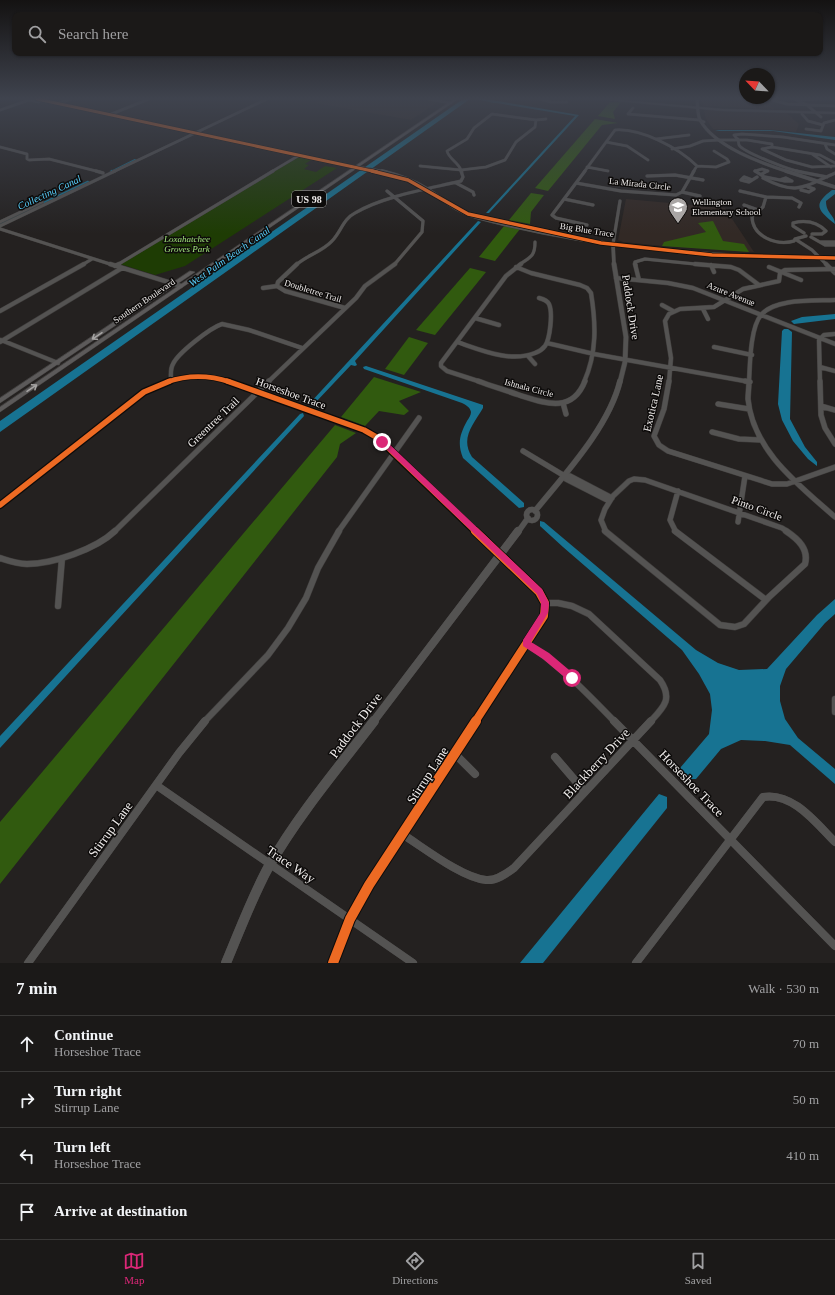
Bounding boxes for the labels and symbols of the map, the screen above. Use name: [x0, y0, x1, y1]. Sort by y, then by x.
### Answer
north arrow: [739, 68, 775, 104]
water label: Collecting Canal: [16, 173, 83, 212]
street label: La Mirada Circle: [609, 176, 671, 192]
road number: US 98: [292, 191, 326, 207]
school or university icon: Wellington Elementary School: [667, 196, 689, 224]
place label: Wellington Elementary School: [692, 197, 761, 217]
street label: Big Blue Trace: [559, 221, 615, 239]
water label: West Palm Beach Canal: [187, 224, 272, 289]
park label: Loxahatchee Groves Park: [163, 234, 211, 254]
street label: Paddock Drive: [620, 274, 642, 340]
street label: Southern Boulevard: [111, 276, 177, 325]
street label: Doubletree Trail: [283, 278, 343, 305]
street label: Azure Avenue: [705, 280, 757, 308]
one-way arrow: [92, 332, 103, 340]
street label: Exotica Lane: [641, 373, 665, 433]
street label: Horseshoe Trace: [254, 375, 328, 411]
street label: Ishnala Circle: [503, 377, 555, 399]
one-way arrow: [26, 384, 37, 392]
street label: Greentree Trail: [185, 394, 241, 450]
route end: [373, 433, 391, 451]
street label: Pinto Circle: [730, 493, 784, 523]
route start: [563, 669, 581, 687]
street label: Paddock Drive: [326, 690, 385, 761]
street label: Blackberry Drive: [560, 725, 633, 802]
street label: Stirrup Lane: [403, 744, 452, 807]
street label: Horseshoe Trace: [656, 747, 727, 820]
street label: Stirrup Lane: [85, 798, 136, 860]
street label: Trace Way: [263, 843, 318, 886]

